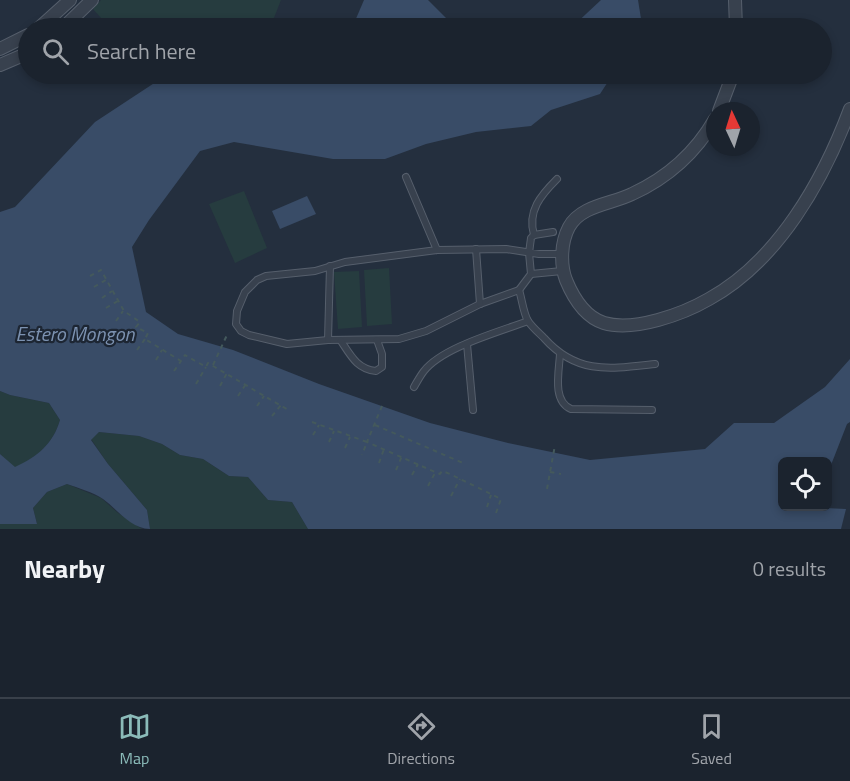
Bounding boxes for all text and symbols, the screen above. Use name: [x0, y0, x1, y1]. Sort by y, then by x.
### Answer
search box: [18, 18, 832, 84]
text: Search here: [87, 34, 196, 68]
icon: search: [39, 35, 72, 68]
north arrow: [706, 102, 760, 156]
water label: Estero Mongon: [15, 318, 136, 349]
map controls: [778, 457, 832, 511]
button: locate: [778, 457, 832, 511]
text: Nearby: [24, 549, 105, 588]
text: 0 results: [753, 553, 826, 584]
tab: Map: [118, 710, 151, 770]
tab: Directions: [387, 710, 455, 770]
tab: Saved: [691, 710, 732, 770]

